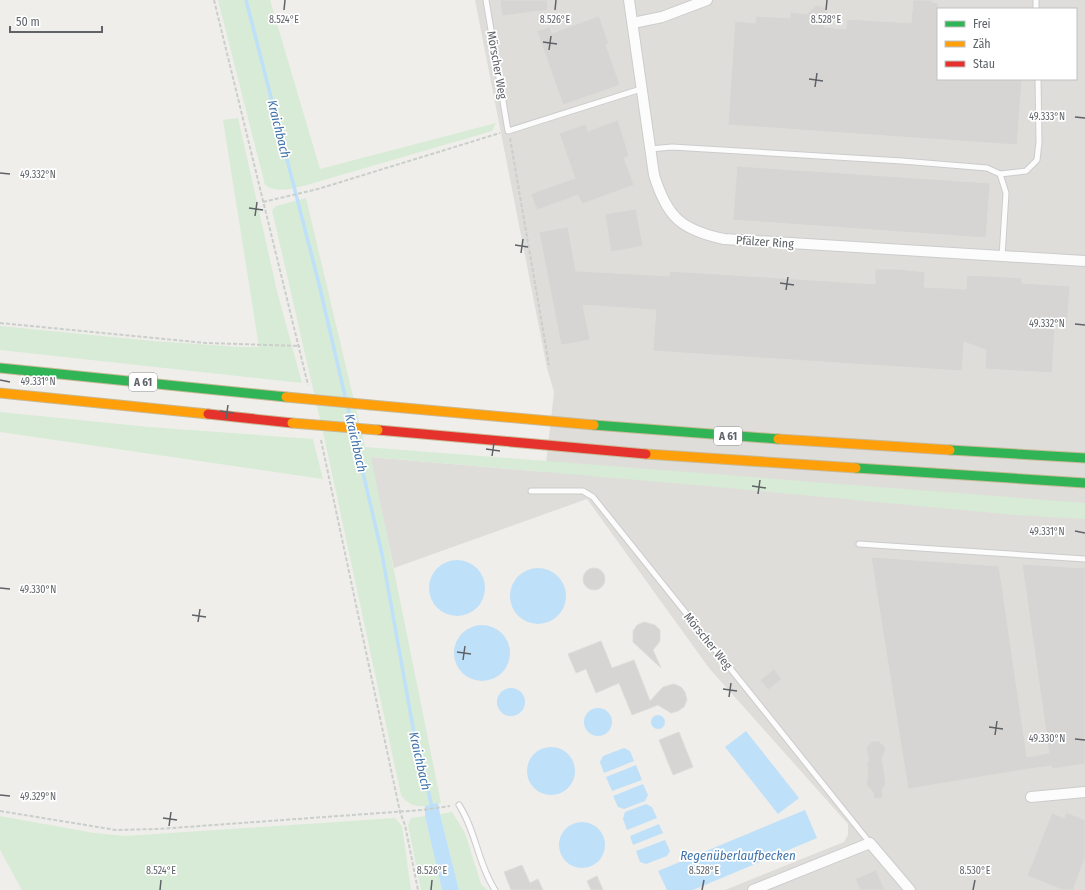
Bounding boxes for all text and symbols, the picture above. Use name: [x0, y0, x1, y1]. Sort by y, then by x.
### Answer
scale bar: [10, 8, 102, 34]
legend: [937, 8, 1077, 80]
text: 8.524°E: [269, 14, 299, 26]
text: 8.526°E: [540, 14, 570, 26]
text: 8.528°E: [811, 14, 842, 26]
text: 50 m: [16, 15, 40, 29]
text: Frei: [973, 17, 991, 31]
street label: Mörscher Weg: [484, 30, 510, 100]
text: Zäh: [973, 37, 991, 51]
text: Stau: [973, 57, 995, 71]
water label: Kraichbach: [265, 98, 293, 160]
text: 49.333°N: [1029, 111, 1065, 123]
text: 49.332°N: [20, 169, 56, 181]
street label: Pfälzer Ring: [736, 233, 795, 251]
text: 49.332°N: [1029, 318, 1065, 330]
road number: A 61: [129, 373, 157, 391]
text: 49.331°N: [20, 376, 56, 388]
water label: Kraichbach: [342, 412, 370, 474]
road number: A 61: [714, 427, 742, 445]
text: 49.331°N: [1029, 526, 1065, 538]
text: 49.330°N: [20, 584, 56, 596]
street label: Mörscher Weg: [681, 610, 735, 672]
water label: Kraichbach: [406, 730, 434, 792]
text: 49.330°N: [1029, 733, 1065, 745]
text: 49.329°N: [20, 791, 56, 803]
water label: Regenüberlaufbecken: [680, 848, 796, 863]
text: 8.524°E: [146, 865, 176, 877]
text: 8.526°E: [417, 865, 447, 877]
text: 8.528°E: [689, 865, 720, 877]
text: 8.530°E: [960, 865, 991, 877]

